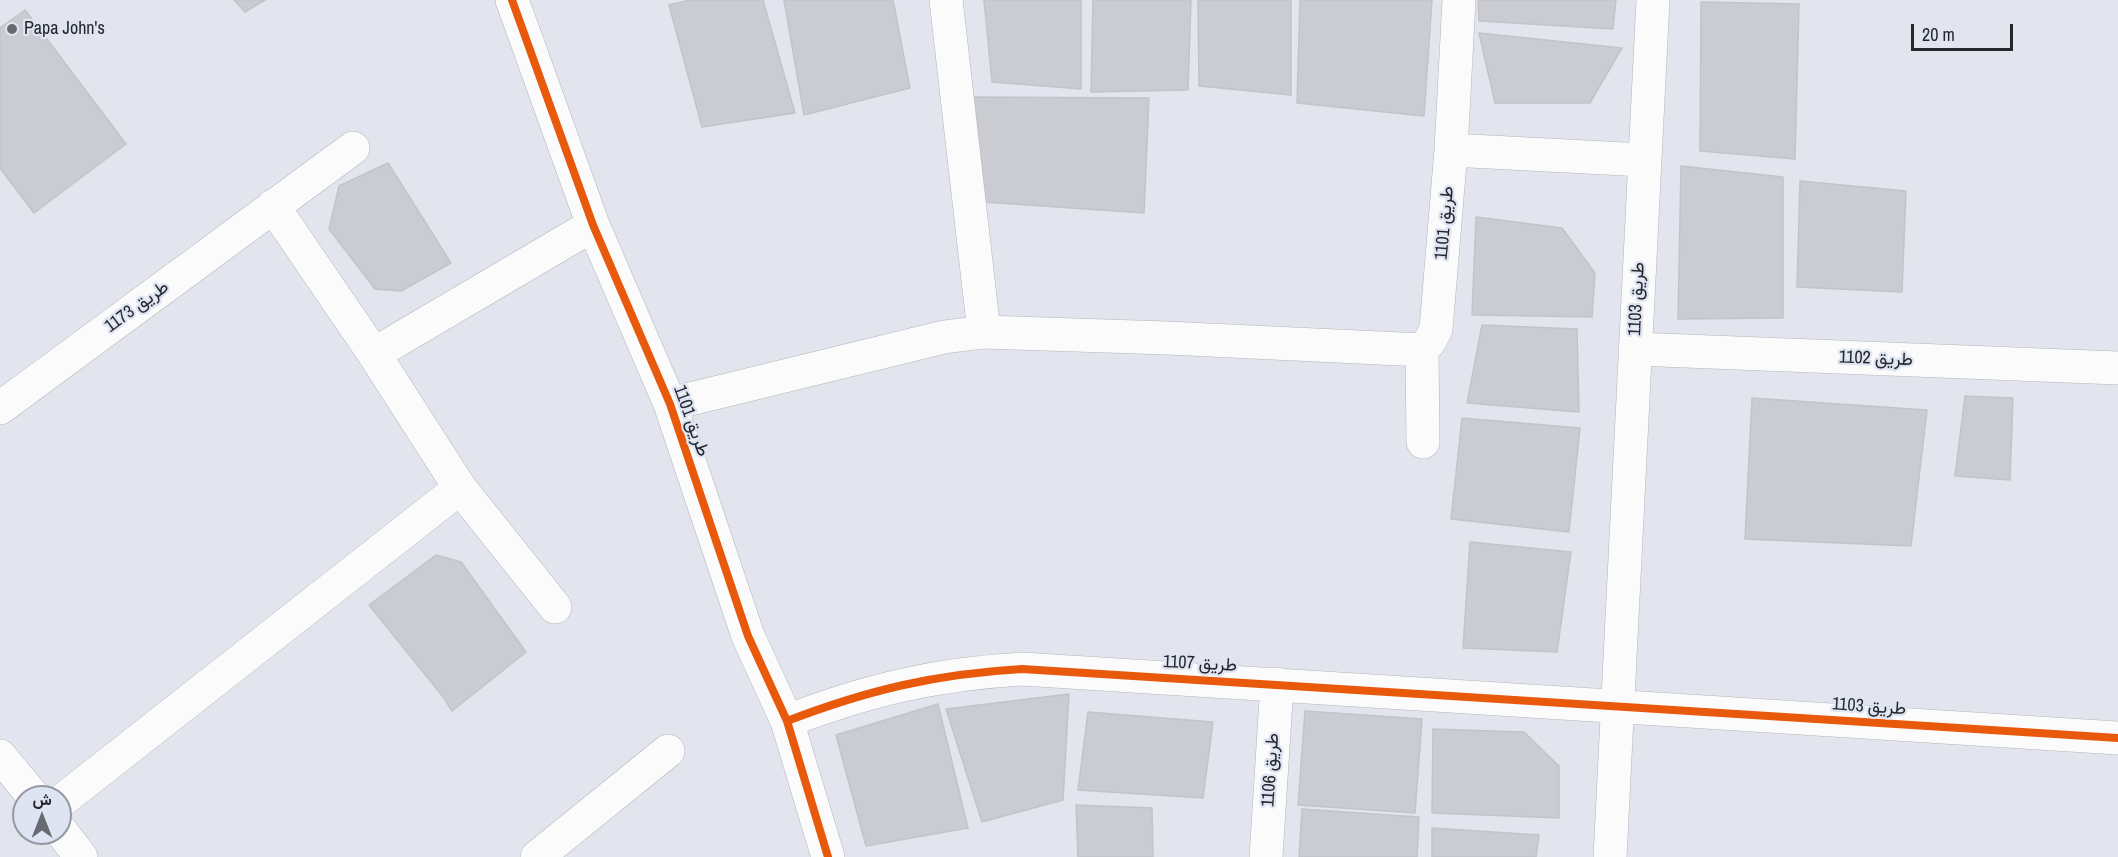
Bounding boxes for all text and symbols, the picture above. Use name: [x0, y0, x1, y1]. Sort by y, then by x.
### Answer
scale bar: [1914, 12, 2016, 50]
place label: Papa John's: [24, 18, 105, 40]
marker: Papa John's: [5, 22, 19, 36]
text: 20 m: [1922, 22, 1955, 47]
street label: طريق 1101: [1431, 185, 1459, 261]
street label: طريق 1103: [1624, 261, 1650, 337]
street label: طريق 1173: [101, 277, 173, 337]
street label: طريق 1102: [1839, 347, 1913, 371]
street label: طريق 1101: [668, 383, 714, 459]
street label: طريق 1107: [1162, 651, 1238, 677]
street label: طريق 1103: [1831, 694, 1907, 720]
street label: طريق 1106: [1258, 732, 1284, 808]
north arrow: [12, 785, 72, 845]
text: ش: [32, 788, 52, 810]

